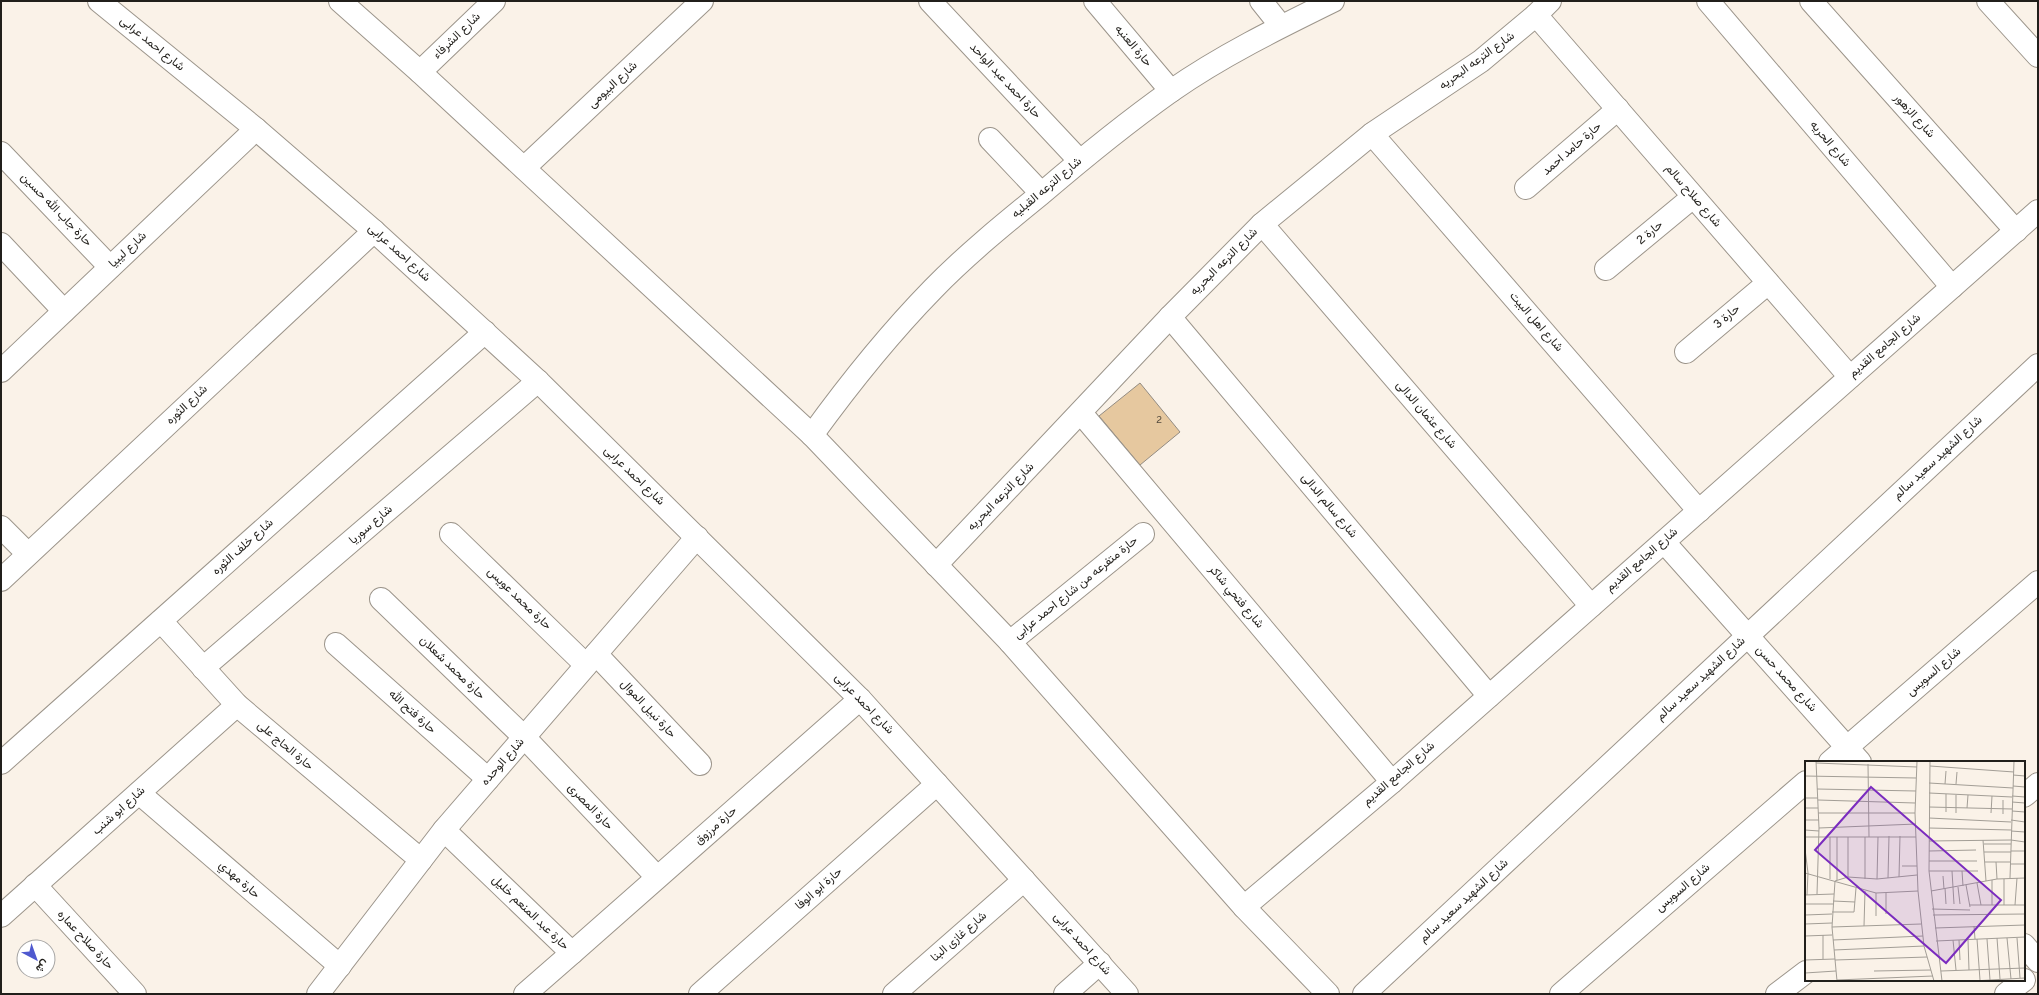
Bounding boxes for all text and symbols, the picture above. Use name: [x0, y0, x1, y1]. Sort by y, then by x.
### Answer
street label: شارع الشرفاء: [430, 9, 484, 63]
street label: شارع احمد عرابى: [116, 13, 188, 75]
street label: حارة العنبه: [1111, 22, 1155, 70]
street label: شارع الترعه البحريه: [1436, 28, 1518, 94]
street label: حارة احمد عبد الواحد: [966, 40, 1044, 122]
street label: شارع البيومى: [585, 58, 641, 112]
street label: شارع الزهور: [1889, 90, 1938, 142]
street label: شارع الحريه: [1806, 117, 1854, 171]
street label: حارة حامد احمد: [1539, 119, 1605, 179]
street label: شارع الترعه القبليه: [1008, 154, 1086, 222]
street label: شارع صلاح سالم: [1661, 161, 1725, 231]
street label: حارة جاب الله حسين: [17, 170, 95, 250]
street label: حارة 2: [1633, 217, 1667, 249]
street label: شارع احمد عرابى: [364, 221, 434, 285]
street label: شارع الترعه البحريه: [1187, 225, 1261, 299]
street label: شارع ليبيا: [106, 228, 150, 272]
street label: شارع اهل البيت: [1505, 289, 1567, 355]
street label: حارة 3: [1710, 301, 1744, 333]
street label: شارع الجامع القديم: [1845, 310, 1925, 382]
street label: شارع عثمان الدالى: [1392, 378, 1460, 452]
street label: شارع الثوره: [163, 382, 211, 428]
street label: شارع الشهيد سعيد سالم: [1890, 412, 1986, 504]
house number: 2: [1156, 414, 1162, 427]
street label: شارع احمد عرابى: [600, 443, 668, 509]
street label: شارع الترعه البحريه: [964, 459, 1038, 535]
street label: شارع سالم الدالى: [1297, 470, 1361, 542]
street label: شارع سوريا: [346, 502, 396, 548]
street label: شارع خلف الثوره: [209, 515, 277, 579]
street label: شارع الجامع القديم: [1602, 524, 1682, 596]
street label: حارة متفرعه من شارع احمد عرابى: [1011, 533, 1141, 643]
street label: شارع فتحي شاكر: [1203, 561, 1267, 633]
street label: حارة محمد عويس: [483, 564, 555, 634]
street label: حارة محمد شعلان: [416, 633, 488, 703]
street label: شارع الشهيد سعيد سالم: [1653, 633, 1749, 725]
street label: شارع محمد حسن: [1752, 642, 1820, 716]
street label: شارع السويس: [1903, 644, 1965, 700]
street label: شارع احمد عرابى: [831, 670, 897, 738]
street label: حارة نبيل الموال: [617, 676, 679, 742]
street label: حارة فتح الله: [385, 686, 439, 738]
street label: حارة الحاج على: [253, 718, 317, 774]
street label: شارع الوحده: [478, 735, 528, 789]
street label: شارع الجامع القديم: [1359, 738, 1439, 810]
inset map: [1805, 761, 2025, 981]
street label: حارة المصرى: [564, 780, 616, 834]
street label: شارع ابو شنب: [89, 783, 149, 839]
street label: حارة مرزوق: [691, 803, 741, 849]
street label: شارع الشهيد سعيد سالم: [1416, 855, 1512, 947]
street label: حارة مهدي: [214, 858, 263, 903]
street label: شارع السويس: [1652, 860, 1714, 916]
street label: حارة ابو الوفا: [792, 864, 846, 914]
street label: حارة عبد المنعم خليل: [488, 872, 572, 954]
street label: حارة صلاح عماره: [53, 907, 117, 973]
street label: شارع غازى البنا: [928, 908, 990, 966]
street label: شارع احمد عرابى: [1050, 909, 1114, 979]
north arrow: [16, 939, 56, 979]
text: ش: [32, 956, 51, 975]

